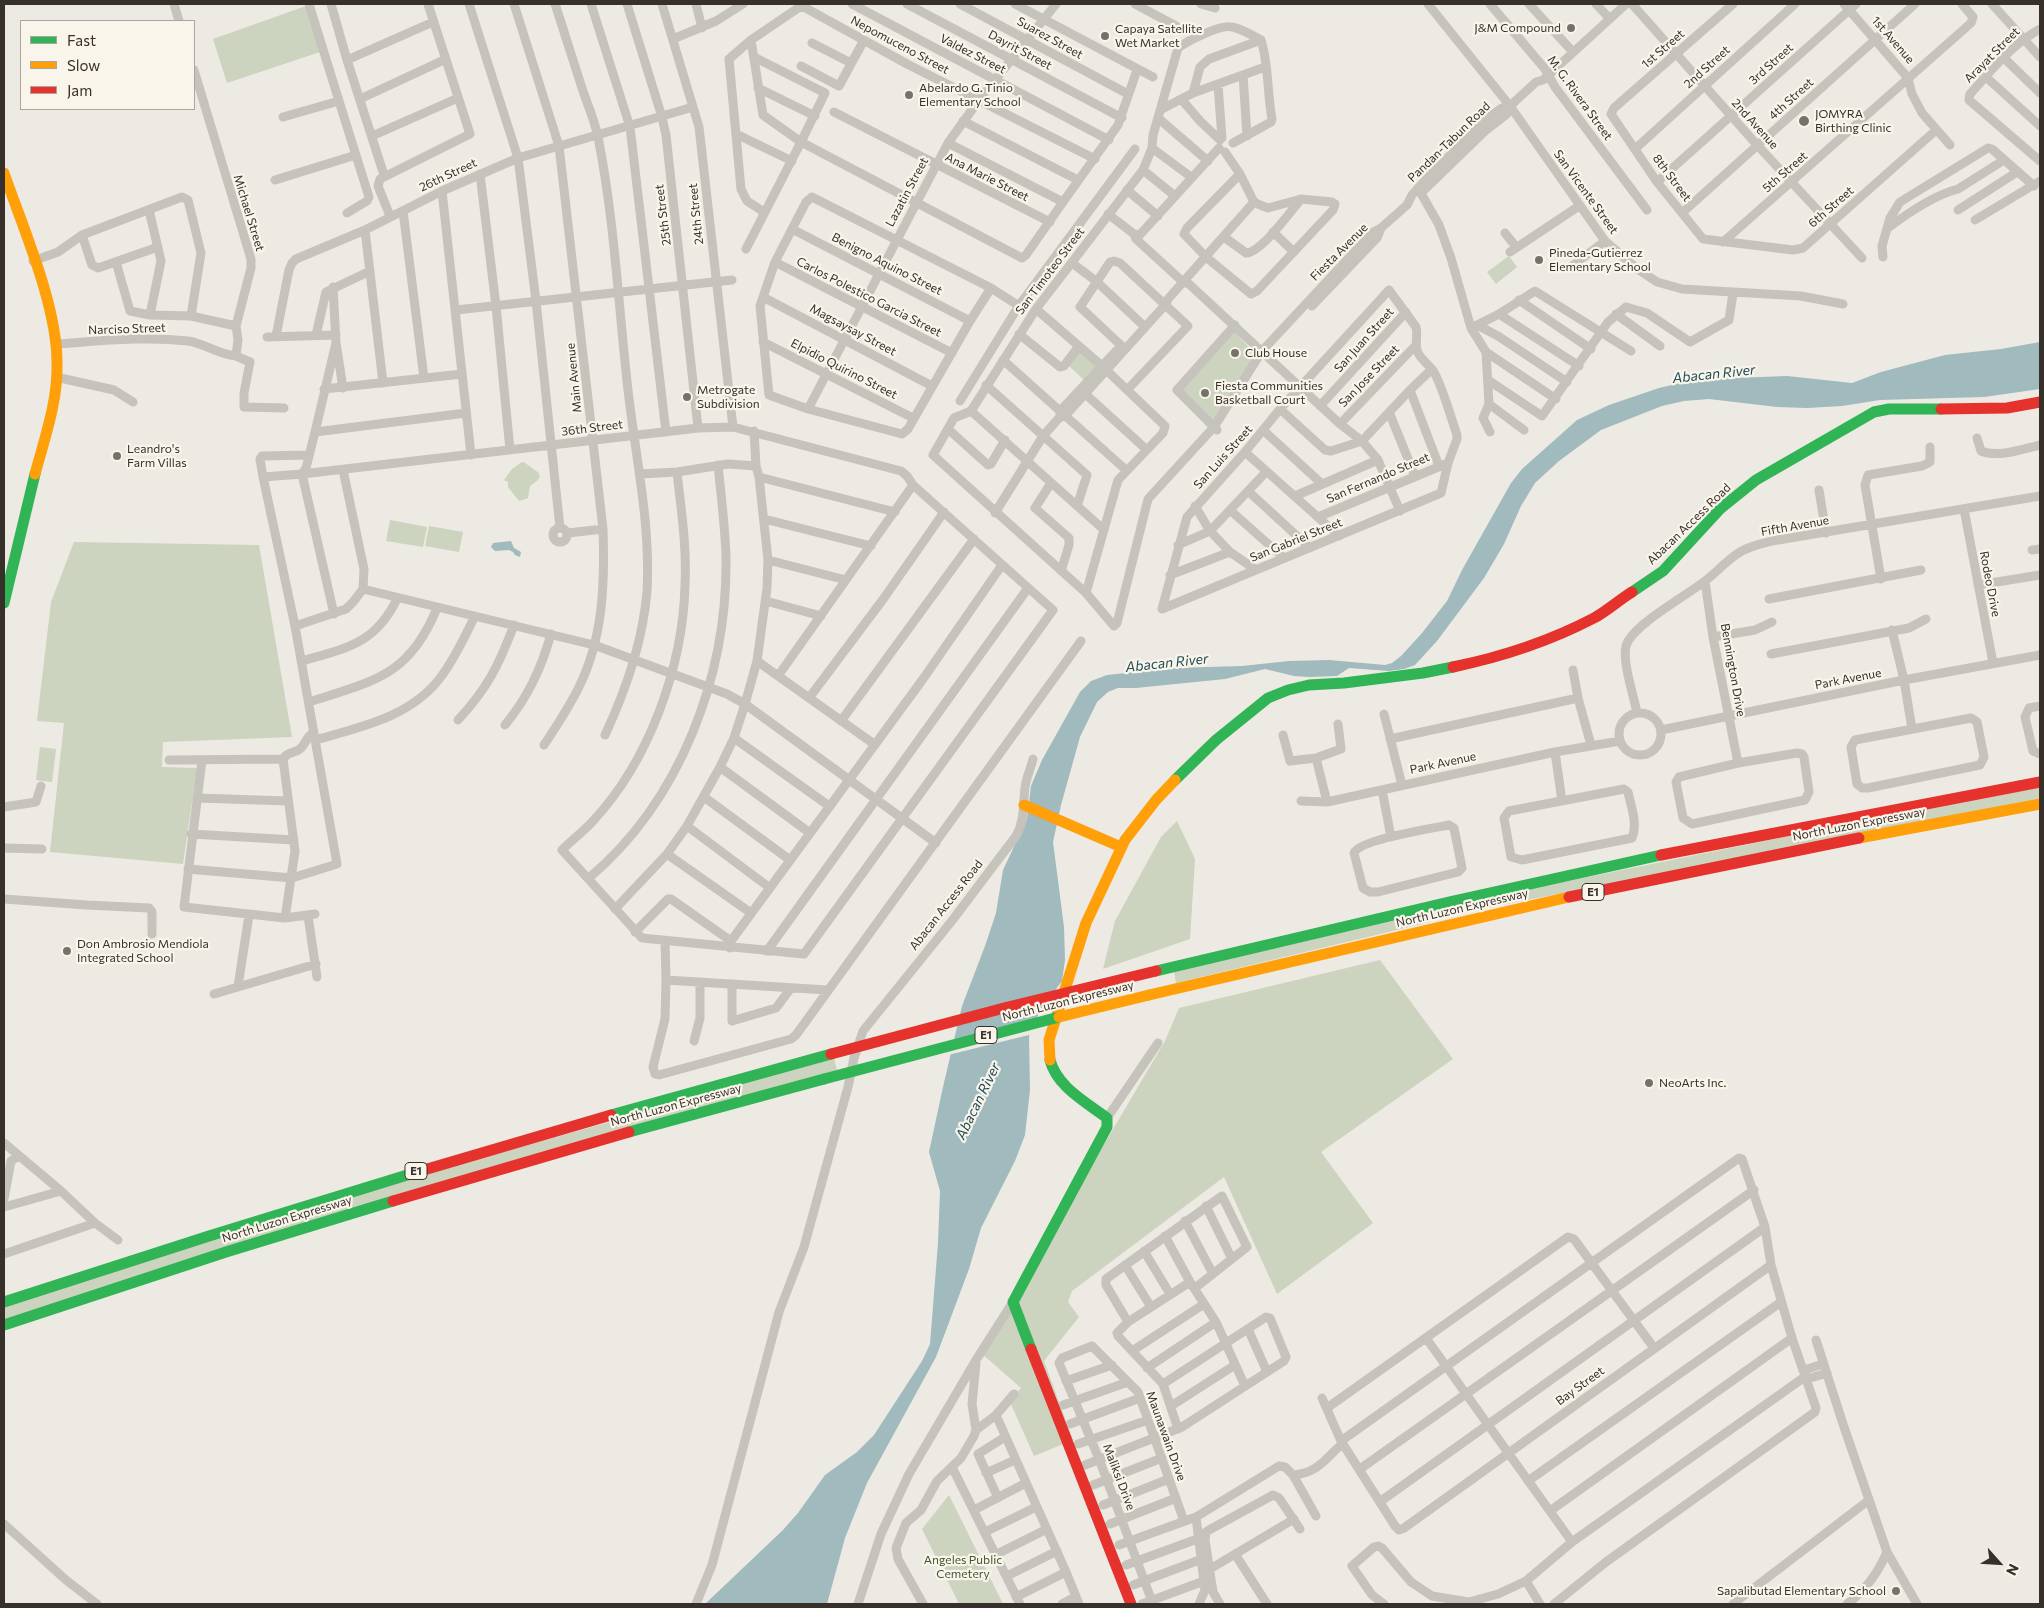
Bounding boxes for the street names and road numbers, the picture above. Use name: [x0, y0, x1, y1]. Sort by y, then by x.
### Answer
street label: Nepomuceno Street: [848, 13, 952, 77]
street label: 1st Avenue: [1869, 13, 1917, 67]
street label: Suarez Street: [1015, 14, 1085, 62]
street label: Arayat Street: [1961, 24, 2023, 86]
street label: Dayrit Street: [986, 27, 1054, 73]
street label: 1st Street: [1639, 27, 1687, 71]
street label: Valdez Street: [937, 31, 1009, 77]
street label: 3rd Street: [1746, 40, 1796, 88]
street label: 2nd Street: [1681, 43, 1733, 91]
street label: M. G. Rivera Street: [1544, 53, 1616, 143]
street label: 4th Street: [1766, 75, 1816, 123]
street label: 2nd Avenue: [1729, 96, 1781, 152]
street label: Pandan-Tabun Road: [1405, 99, 1493, 185]
street label: San Vicente Street: [1551, 147, 1621, 237]
street label: 5th Street: [1760, 149, 1810, 195]
street label: Ana Marie Street: [943, 150, 1031, 204]
street label: 8th Street: [1650, 152, 1694, 204]
street label: 26th Street: [417, 155, 479, 195]
street label: Lazatin Street: [883, 155, 931, 229]
street label: Michael Street: [231, 173, 267, 253]
street label: 24th Street: [686, 183, 706, 245]
street label: 6th Street: [1805, 183, 1857, 231]
street label: 25th Street: [652, 184, 674, 246]
street label: Fiesta Avenue: [1307, 220, 1371, 284]
street label: San Timoteo Street: [1013, 225, 1087, 317]
street label: Benigno Aquino Street: [829, 230, 945, 298]
street label: Carlos Polestico Garcia Street: [794, 254, 944, 340]
street label: Magsaysay Street: [807, 301, 899, 359]
street label: San Juan Street: [1331, 305, 1397, 375]
street label: Narciso Street: [88, 320, 166, 338]
street label: Elpidio Quirino Street: [788, 336, 900, 402]
street label: Main Avenue: [563, 342, 585, 414]
street label: San Jose Street: [1336, 342, 1402, 410]
street label: 36th Street: [560, 417, 624, 439]
street label: San Luis Street: [1191, 422, 1255, 492]
street label: San Fernando Street: [1324, 450, 1432, 506]
street label: Abacan Access Road: [1644, 480, 1734, 568]
street label: Fifth Avenue: [1760, 513, 1830, 539]
street label: San Gabriel Street: [1248, 515, 1344, 565]
street label: Rodeo Drive: [1977, 550, 2003, 618]
street label: Bennington Drive: [1718, 622, 1748, 718]
street label: Park Avenue: [1814, 666, 1882, 692]
street label: Park Avenue: [1409, 749, 1477, 777]
street label: North Luzon Expressway: [1791, 804, 1927, 844]
street label: Abacan Access Road: [906, 857, 986, 953]
road number: E1: [1582, 884, 1604, 900]
street label: North Luzon Expressway: [1395, 886, 1529, 930]
street label: North Luzon Expressway: [1001, 978, 1135, 1024]
road number: E1: [975, 1026, 997, 1044]
street label: North Luzon Expressway: [609, 1081, 743, 1129]
road number: E1: [405, 1162, 427, 1180]
street label: North Luzon Expressway: [220, 1192, 354, 1246]
street label: Bay Street: [1553, 1364, 1607, 1408]
street label: Maunawain Drive: [1143, 1389, 1189, 1483]
street label: Maliksi Drive: [1100, 1442, 1138, 1512]

